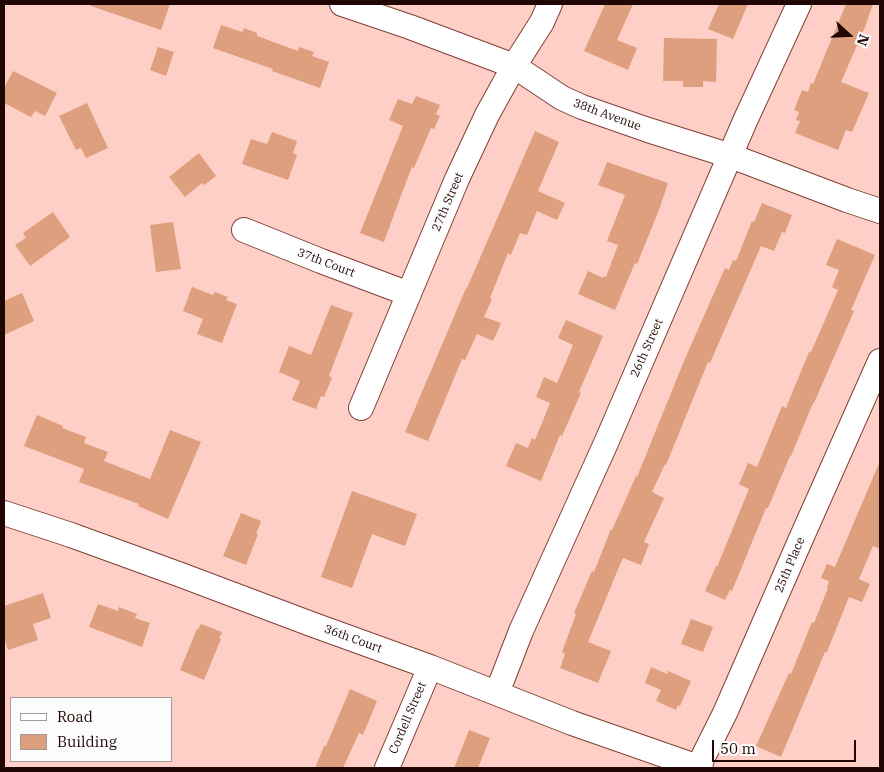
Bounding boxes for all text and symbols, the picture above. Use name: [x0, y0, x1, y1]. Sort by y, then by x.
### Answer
north arrow: [824, 10, 874, 60]
text: N: [853, 32, 873, 48]
street label: 38th Avenue: [571, 96, 643, 134]
street label: 27th Street: [429, 170, 467, 234]
street label: 37th Court: [295, 245, 357, 281]
street label: 26th Street: [628, 316, 666, 380]
street label: 25th Place: [772, 535, 808, 595]
street label: 36th Court: [322, 622, 384, 656]
street label: Cordell Street: [386, 680, 430, 756]
legend: [10, 697, 172, 762]
text: Road: [57, 707, 93, 726]
scale bar: [714, 730, 858, 762]
text: Building: [57, 732, 117, 751]
text: 50 m: [720, 739, 756, 758]

